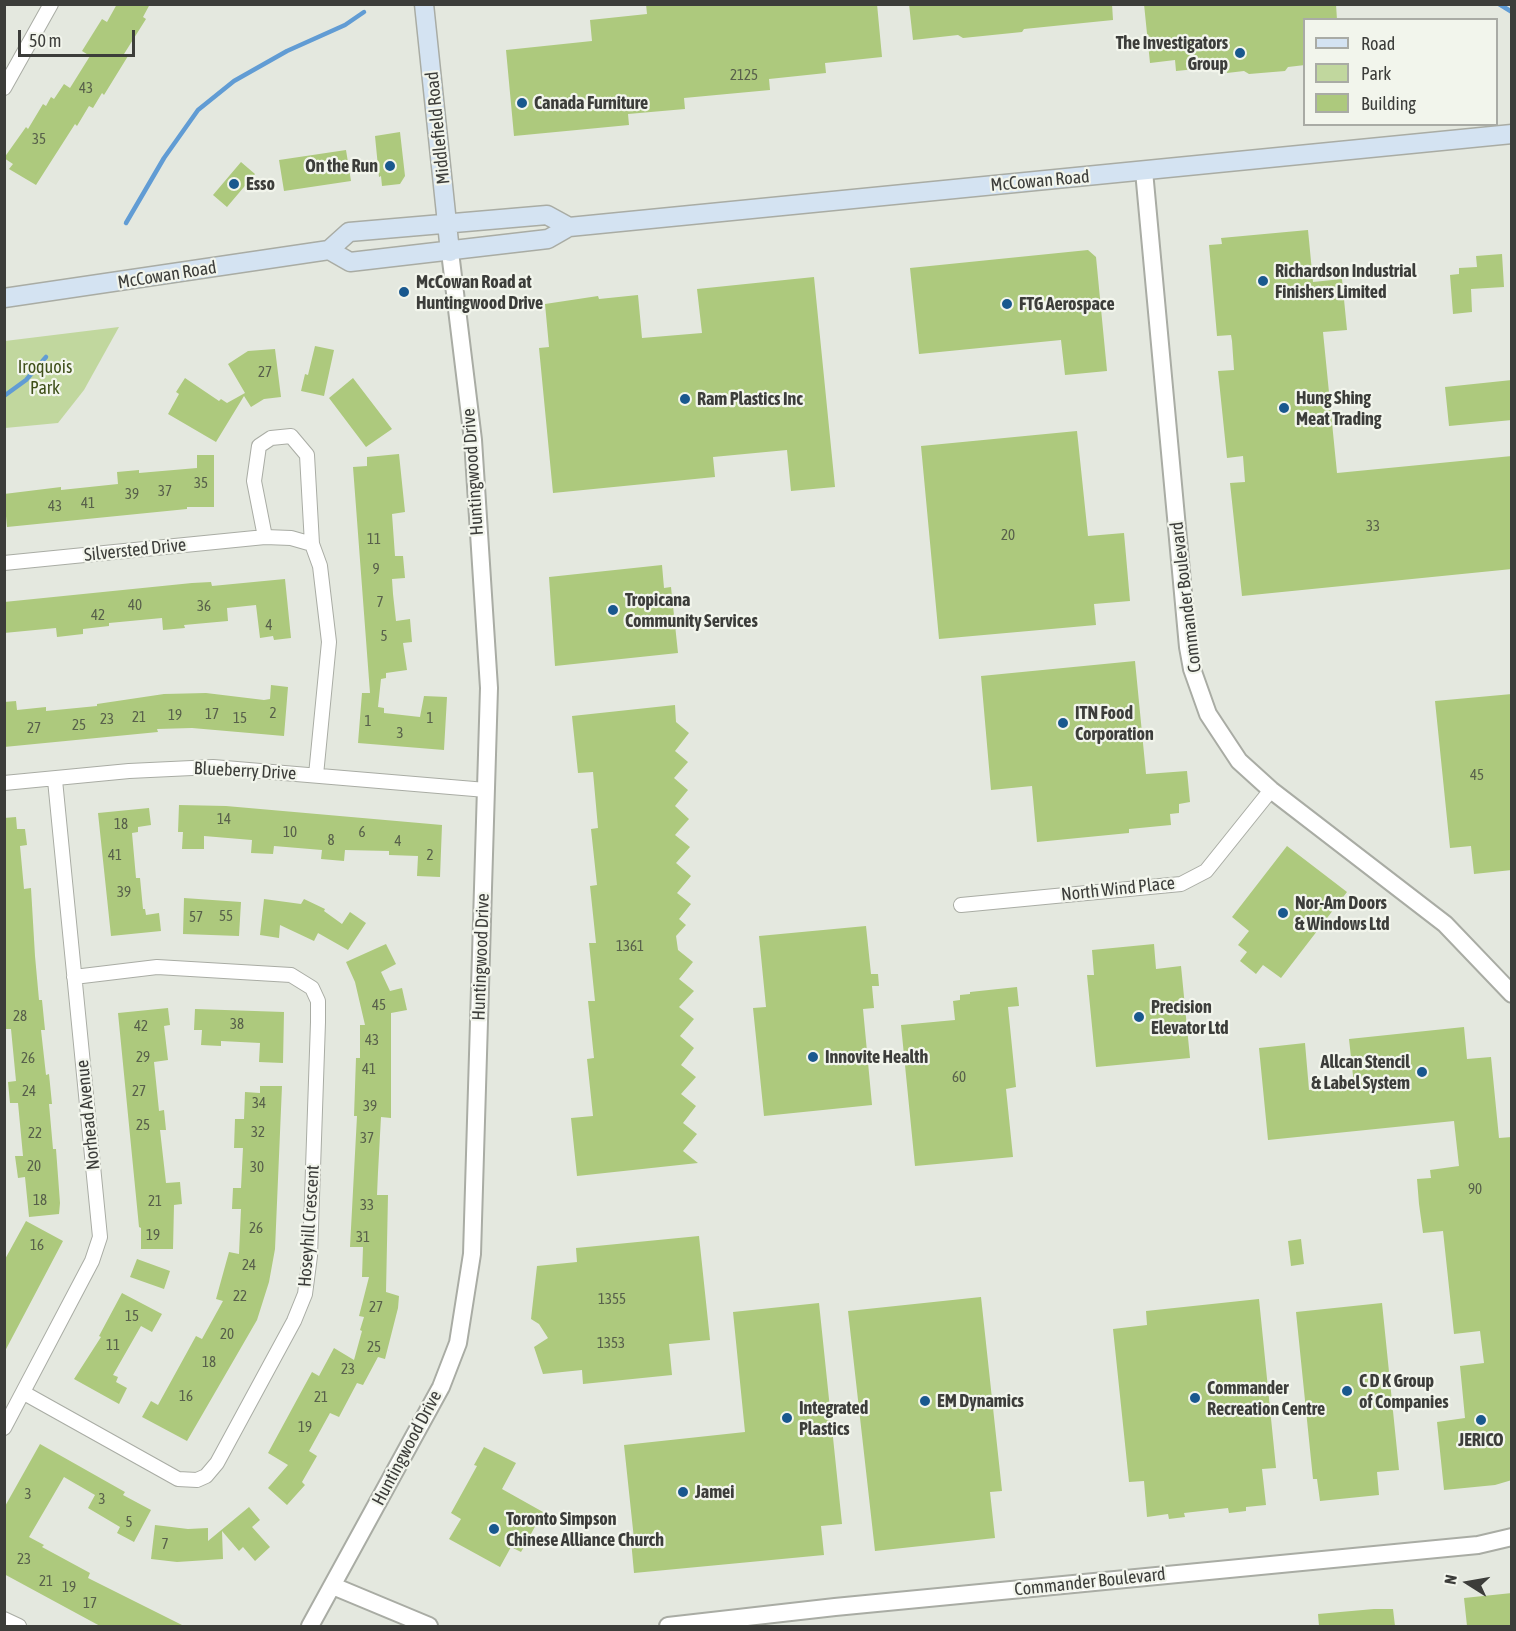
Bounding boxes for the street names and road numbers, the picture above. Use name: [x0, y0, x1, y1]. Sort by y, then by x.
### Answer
street label: Middlefield Road: [421, 71, 455, 185]
street label: McCowan Road: [989, 166, 1091, 196]
street label: McCowan Road: [116, 257, 218, 293]
street label: Huntingwood Drive: [458, 408, 488, 536]
street label: Commander Boulevard: [1166, 520, 1206, 674]
street label: Silversted Drive: [83, 534, 187, 566]
street label: Blueberry Drive: [193, 758, 297, 784]
street label: North Wind Place: [1060, 872, 1176, 906]
street label: Huntingwood Drive: [468, 893, 494, 1021]
street label: Norhead Avenue: [71, 1059, 105, 1171]
street label: Hoseyhill Crescent: [294, 1164, 324, 1288]
street label: Huntingwood Drive: [368, 1387, 446, 1509]
street label: Commander Boulevard: [1013, 1563, 1167, 1601]

